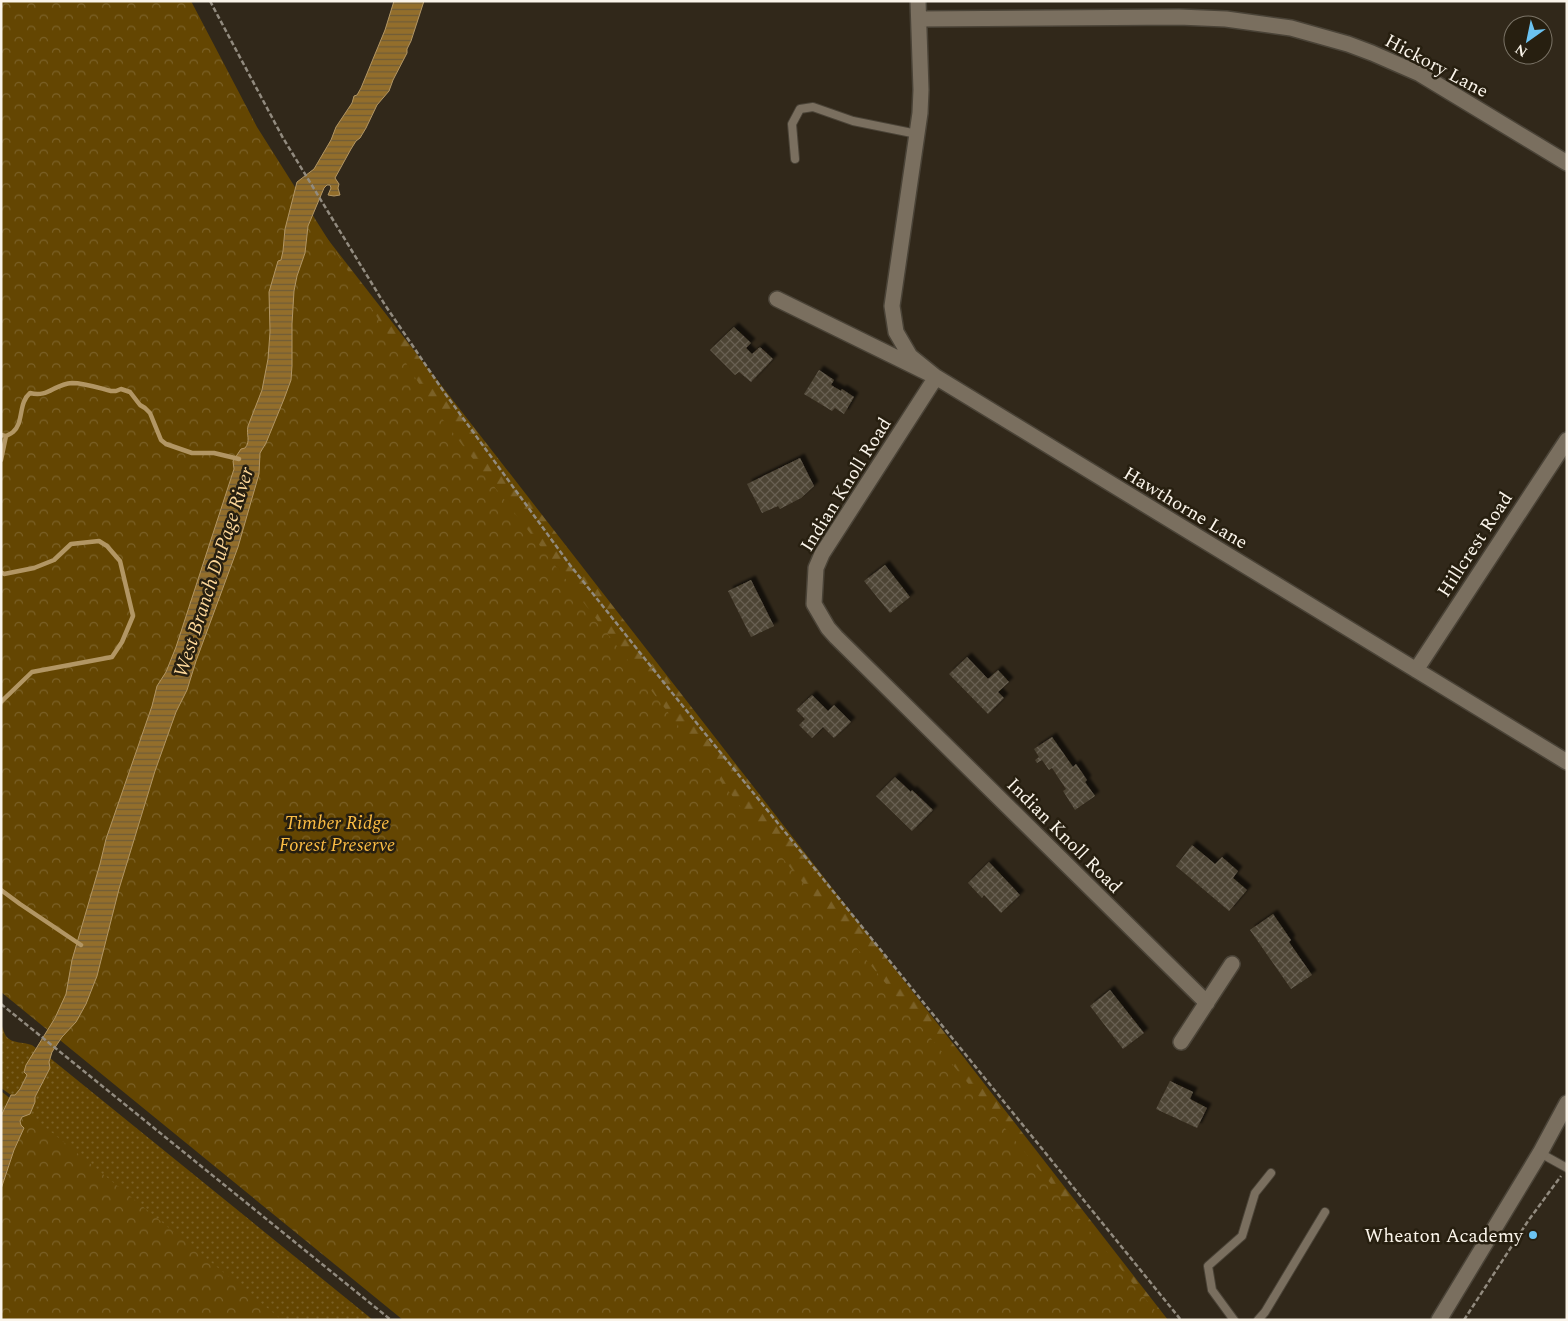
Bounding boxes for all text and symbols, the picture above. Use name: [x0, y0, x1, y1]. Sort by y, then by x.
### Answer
north arrow: [1503, 15, 1553, 65]
street label: Hickory Lane: [1379, 27, 1493, 106]
text: N: [1511, 39, 1532, 62]
street label: Indian Knoll Road: [793, 412, 899, 558]
street label: Hawthorne Lane: [1117, 460, 1253, 557]
water label: West Branch DuPage River: [166, 462, 263, 681]
street label: Hillcrest Road: [1430, 486, 1520, 603]
street label: Indian Knoll Road: [999, 771, 1129, 901]
park label: Timber Ridge Forest Preserve: [279, 809, 395, 860]
place label: Wheaton Academy: [1365, 1222, 1524, 1251]
marker: Wheaton Academy: [1527, 1229, 1539, 1241]

